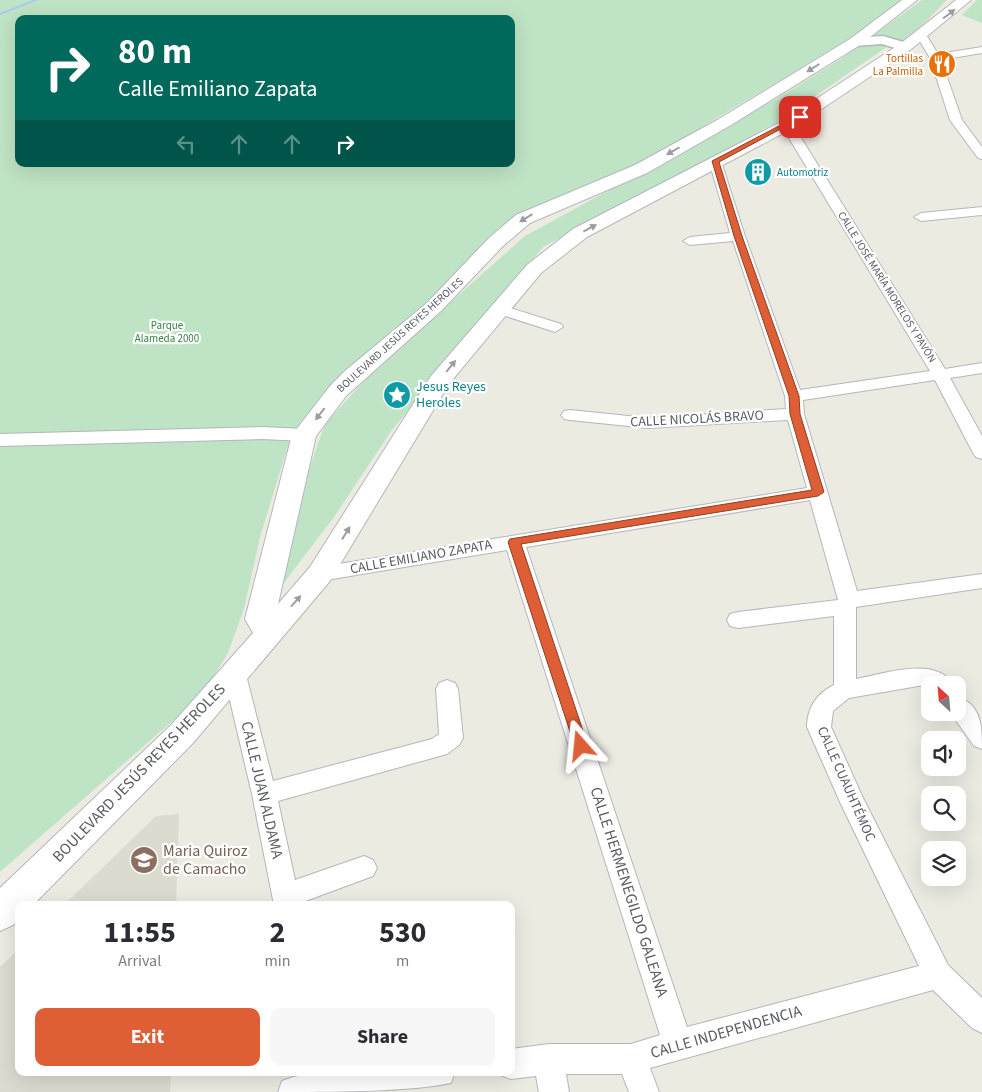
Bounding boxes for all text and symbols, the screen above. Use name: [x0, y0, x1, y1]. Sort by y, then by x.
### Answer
one-way arrow: [942, 8, 955, 19]
text: 80 m: [118, 27, 192, 77]
icon: right: [35, 35, 100, 100]
restaurant icon: Tortillas La Palmilla: [927, 49, 957, 79]
place label: Tortillas La Palmilla: [873, 51, 923, 79]
one-way arrow: [807, 64, 820, 73]
text: Calle Emiliano Zapata: [118, 73, 317, 105]
pin: [779, 96, 821, 138]
icon: arrive: [786, 103, 814, 131]
icon: left: [172, 130, 200, 158]
icon: ahead: [225, 130, 253, 158]
icon: ahead: [278, 130, 306, 158]
icon: right: [331, 130, 359, 158]
one-way arrow: [666, 147, 681, 155]
building icon: Automotriz: [743, 157, 773, 187]
place label: Automotriz: [777, 165, 829, 180]
street label: CALLE JOSÉ MARÍA MORELOS Y PAVÓN: [834, 209, 940, 365]
one-way arrow: [519, 214, 532, 223]
one-way arrow: [583, 224, 598, 232]
street label: BOULEVARD JESÚS REYES HEROLES: [334, 274, 467, 396]
park label: Parque Alameda 2000: [135, 318, 199, 346]
one-way arrow: [446, 360, 457, 373]
place label: Jesus Reyes Heroles: [416, 377, 486, 413]
place icon: Jesus Reyes Heroles: [382, 380, 412, 410]
street label: CALLE NICOLÁS BRAVO: [630, 406, 764, 432]
one-way arrow: [315, 407, 326, 420]
one-way arrow: [341, 526, 350, 539]
street label: CALLE EMILIANO ZAPATA: [349, 535, 494, 579]
one-way arrow: [291, 595, 302, 608]
north arrow: [921, 676, 966, 721]
map controls: [921, 676, 966, 886]
street label: BOULEVARD JESÚS REYES HEROLES: [48, 679, 230, 867]
street label: CALLE JUAN ALDAMA: [236, 719, 289, 861]
position arrow: [554, 719, 606, 771]
street label: CALLE CUAUHTÉMOC: [812, 723, 880, 845]
button: sound: [921, 731, 966, 776]
street label: CALLE HERMENEGILDO GALEANA: [585, 784, 674, 1000]
button: search: [921, 786, 966, 831]
place label: Maria Quiroz de Camacho: [163, 840, 248, 880]
button: layers: [921, 841, 966, 886]
school or university icon: Maria Quiroz de Camacho: [129, 845, 159, 875]
text: 11:55: [104, 911, 176, 954]
text: 2: [269, 911, 285, 954]
text: 530: [379, 911, 426, 954]
text: Arrival: [118, 950, 161, 972]
text: min: [264, 950, 290, 972]
text: m: [396, 950, 409, 972]
street label: CALLE INDEPENDENCIA: [648, 1000, 804, 1064]
button: Exit: [35, 1008, 260, 1066]
button: Share: [270, 1008, 495, 1066]

